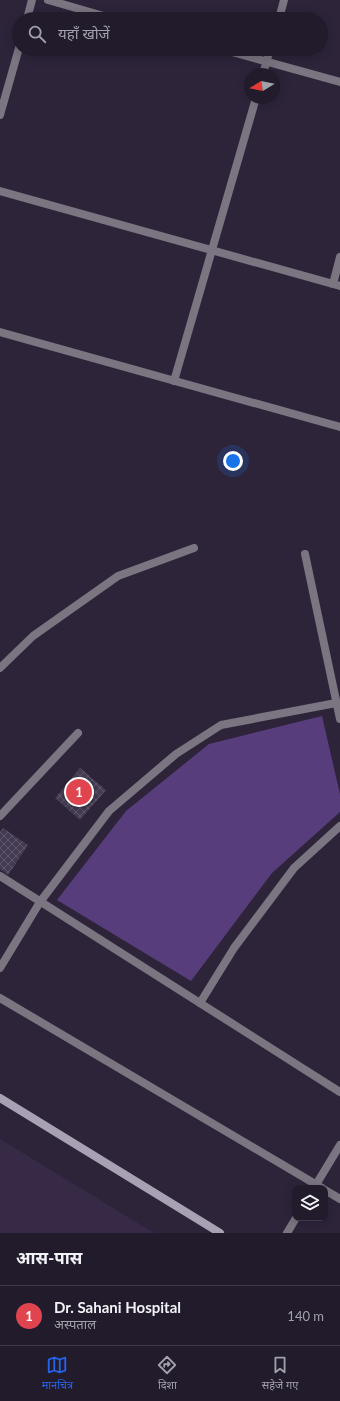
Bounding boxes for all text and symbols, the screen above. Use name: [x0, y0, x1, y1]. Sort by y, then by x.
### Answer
search box: [12, 12, 328, 56]
icon: search: [26, 23, 48, 45]
text: यहाँ खोजें: [58, 24, 110, 42]
north arrow: [244, 68, 280, 104]
your location: [223, 451, 243, 471]
pin: 1: [66, 777, 92, 807]
map controls: [292, 1185, 328, 1221]
button: layers: [292, 1185, 328, 1221]
text: आस-पास: [16, 1247, 82, 1268]
text: Dr. Sahani Hospital: [54, 1298, 181, 1316]
text: 1: [25, 1308, 33, 1324]
text: 140 m: [287, 1308, 324, 1324]
text: अस्पताल: [54, 1316, 96, 1332]
tab: मानचित्र: [42, 1354, 73, 1393]
tab: दिशा: [156, 1354, 178, 1393]
tab: सहेजे गए: [262, 1354, 298, 1393]

